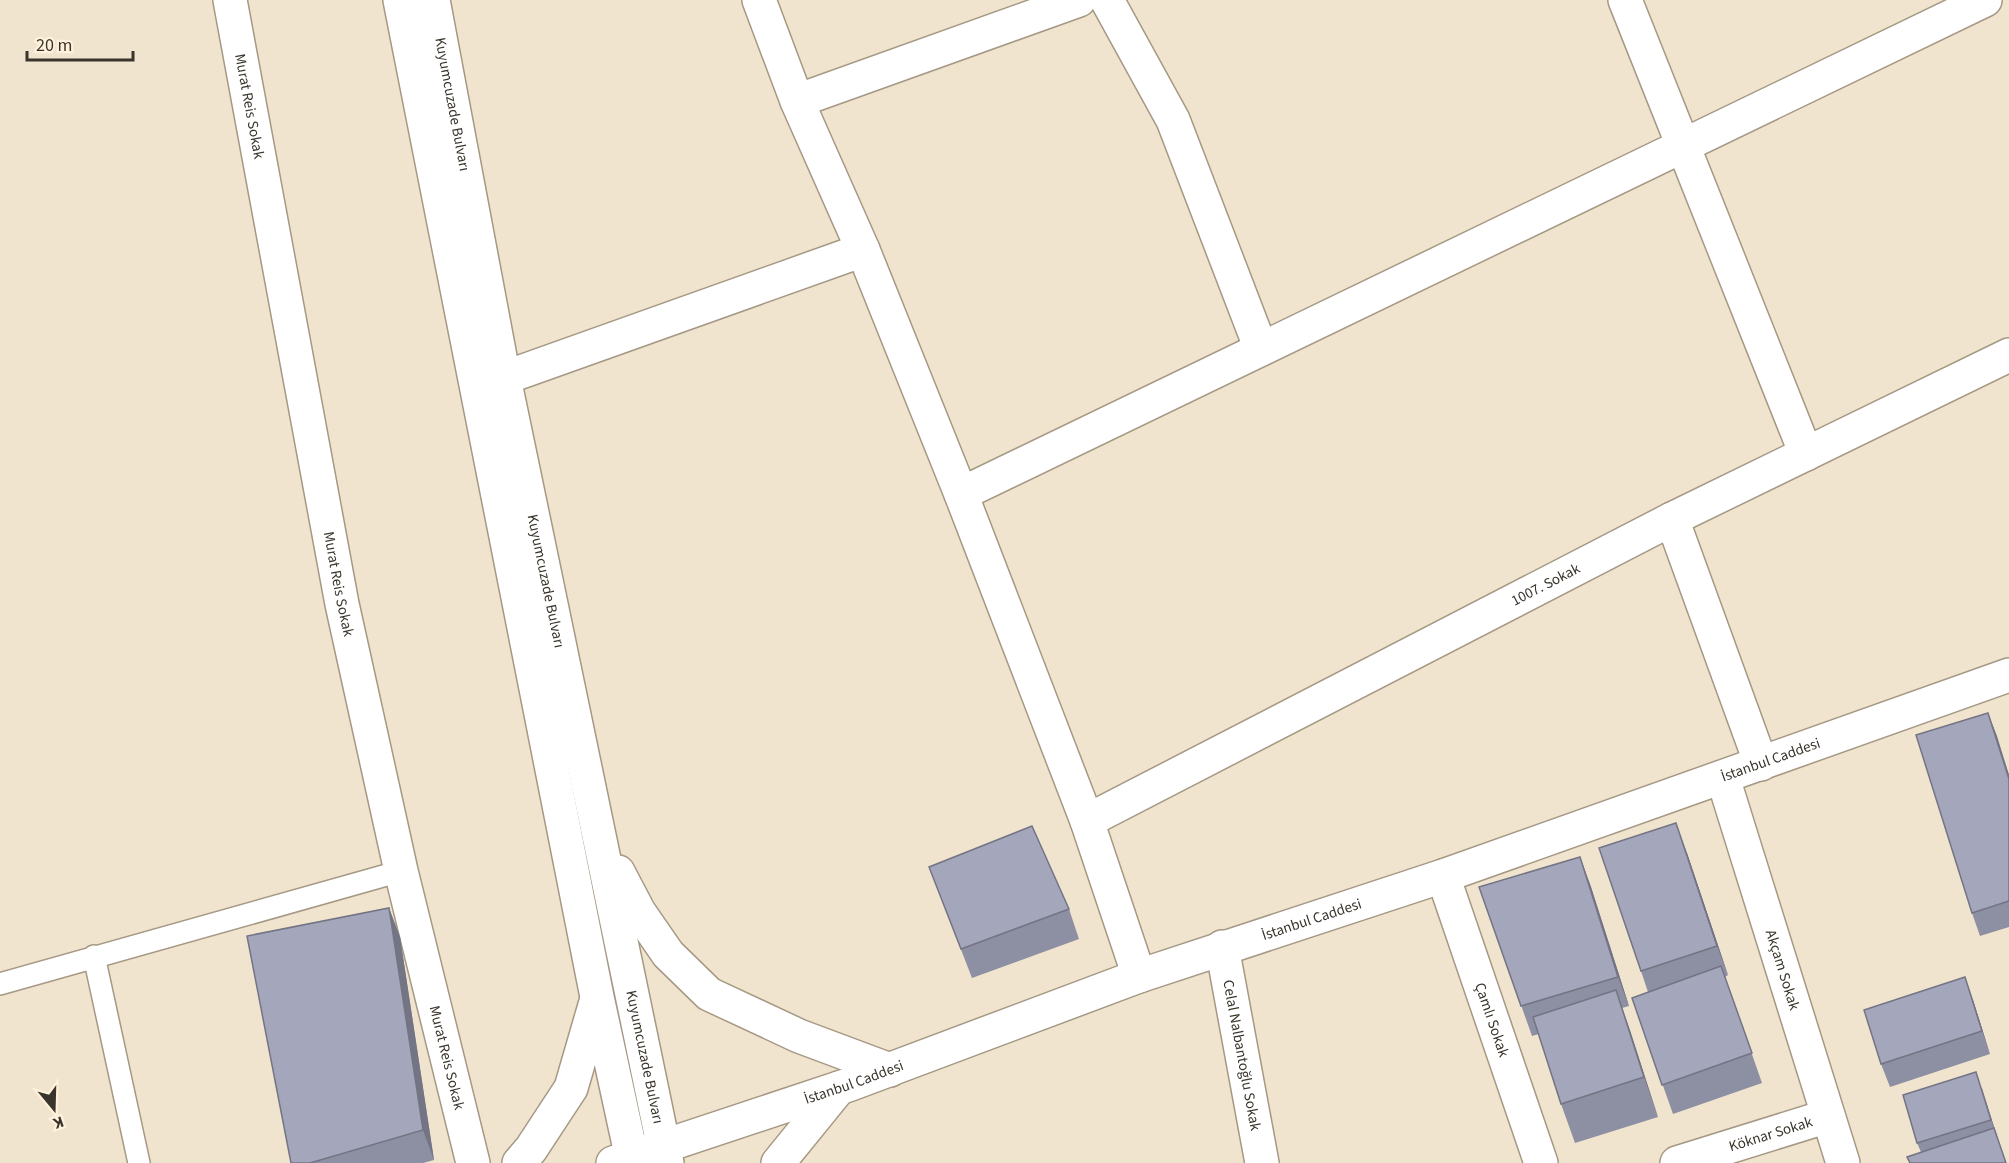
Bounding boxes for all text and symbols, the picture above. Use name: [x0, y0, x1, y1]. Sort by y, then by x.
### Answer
scale bar: [27, 24, 134, 62]
text: 20 m: [36, 33, 72, 58]
street label: Kuyumcuzade Bulvarı: [430, 36, 475, 173]
street label: Murat Reis Sokak: [230, 52, 270, 161]
street label: Kuyumcuzade Bulvarı: [522, 512, 570, 650]
street label: Murat Reis Sokak: [318, 530, 360, 639]
street label: 1007. Sokak: [1507, 557, 1584, 611]
street label: İstanbul Caddesi: [1718, 732, 1823, 787]
street label: İstanbul Caddesi: [1259, 893, 1364, 945]
street label: Akçam Sokak: [1760, 927, 1805, 1013]
street label: Celal Nalbantoğlu Sokak: [1218, 978, 1266, 1133]
street label: Çamlı Sokak: [1470, 980, 1515, 1060]
street label: Kuyumcuzade Bulvarı: [621, 988, 669, 1126]
street label: Murat Reis Sokak: [424, 1003, 470, 1113]
street label: İstanbul Caddesi: [801, 1055, 906, 1109]
north arrow: [24, 1079, 84, 1139]
text: K: [50, 1110, 67, 1134]
street label: Köknar Sokak: [1726, 1111, 1816, 1157]

